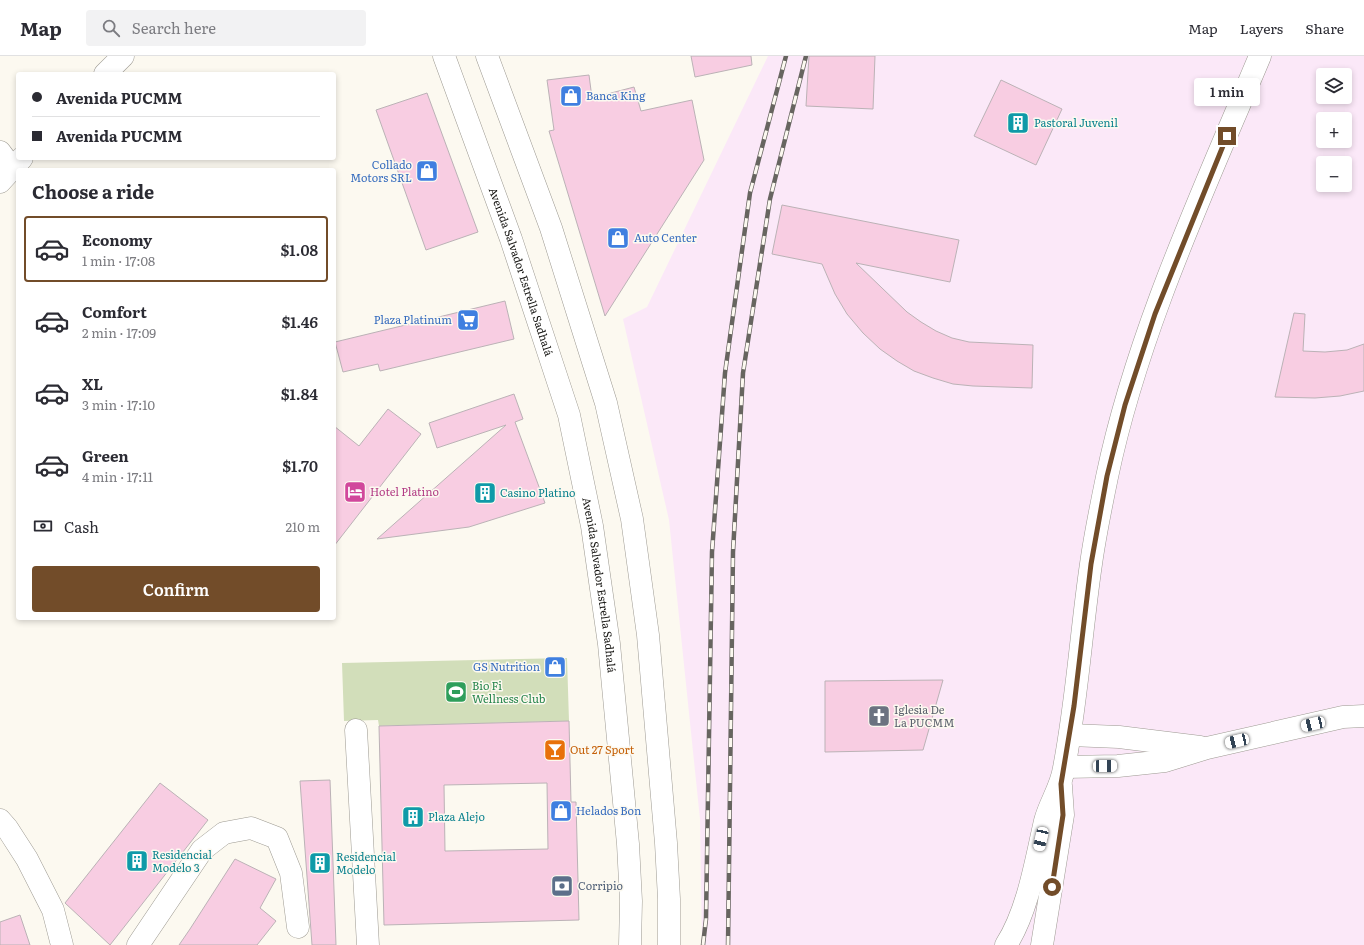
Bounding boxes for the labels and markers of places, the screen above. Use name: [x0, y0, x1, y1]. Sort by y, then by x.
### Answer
shop icon: Banca King: [558, 83, 584, 109]
place label: Banca King: [586, 87, 646, 103]
building icon: Pastoral Juvenil: [1005, 110, 1031, 136]
place label: Pastoral Juvenil: [1034, 114, 1118, 130]
place label: Collado Motors SRL: [350, 156, 412, 185]
shop icon: Collado Motors SRL: [414, 158, 440, 184]
shop icon: Auto Center: [605, 225, 631, 251]
place label: Auto Center: [634, 229, 698, 245]
supermarket icon: Plaza Platinum: [455, 307, 481, 333]
place label: Plaza Platinum: [374, 311, 452, 327]
hotel icon: Hotel Platino: [342, 479, 368, 505]
building icon: Casino Platino: [472, 480, 498, 506]
place label: Hotel Platino: [370, 483, 439, 499]
place label: Casino Platino: [500, 484, 576, 500]
shop icon: GS Nutrition: [542, 654, 568, 680]
place label: GS Nutrition: [473, 658, 540, 674]
place label: Bio Fi Wellness Club: [472, 677, 546, 706]
sports icon: Bio Fi Wellness Club: [443, 679, 469, 705]
place label: Iglesia De La PUCMM: [894, 701, 954, 730]
church icon: Iglesia De La PUCMM: [866, 703, 892, 729]
bar icon: Out 27 Sport: [542, 737, 568, 763]
place label: Out 27 Sport: [570, 741, 635, 757]
shop icon: Helados Bon: [548, 798, 574, 824]
place label: Helados Bon: [576, 802, 641, 818]
building icon: Plaza Alejo: [400, 804, 426, 830]
place label: Plaza Alejo: [428, 808, 485, 824]
place label: Residencial Modelo 3: [152, 846, 212, 875]
building icon: Residencial Modelo 3: [124, 848, 150, 874]
place label: Residencial Modelo: [336, 848, 396, 877]
building icon: Residencial Modelo: [307, 850, 333, 876]
bank icon: Corripio: [549, 873, 575, 899]
place label: Corripio: [578, 877, 623, 893]

